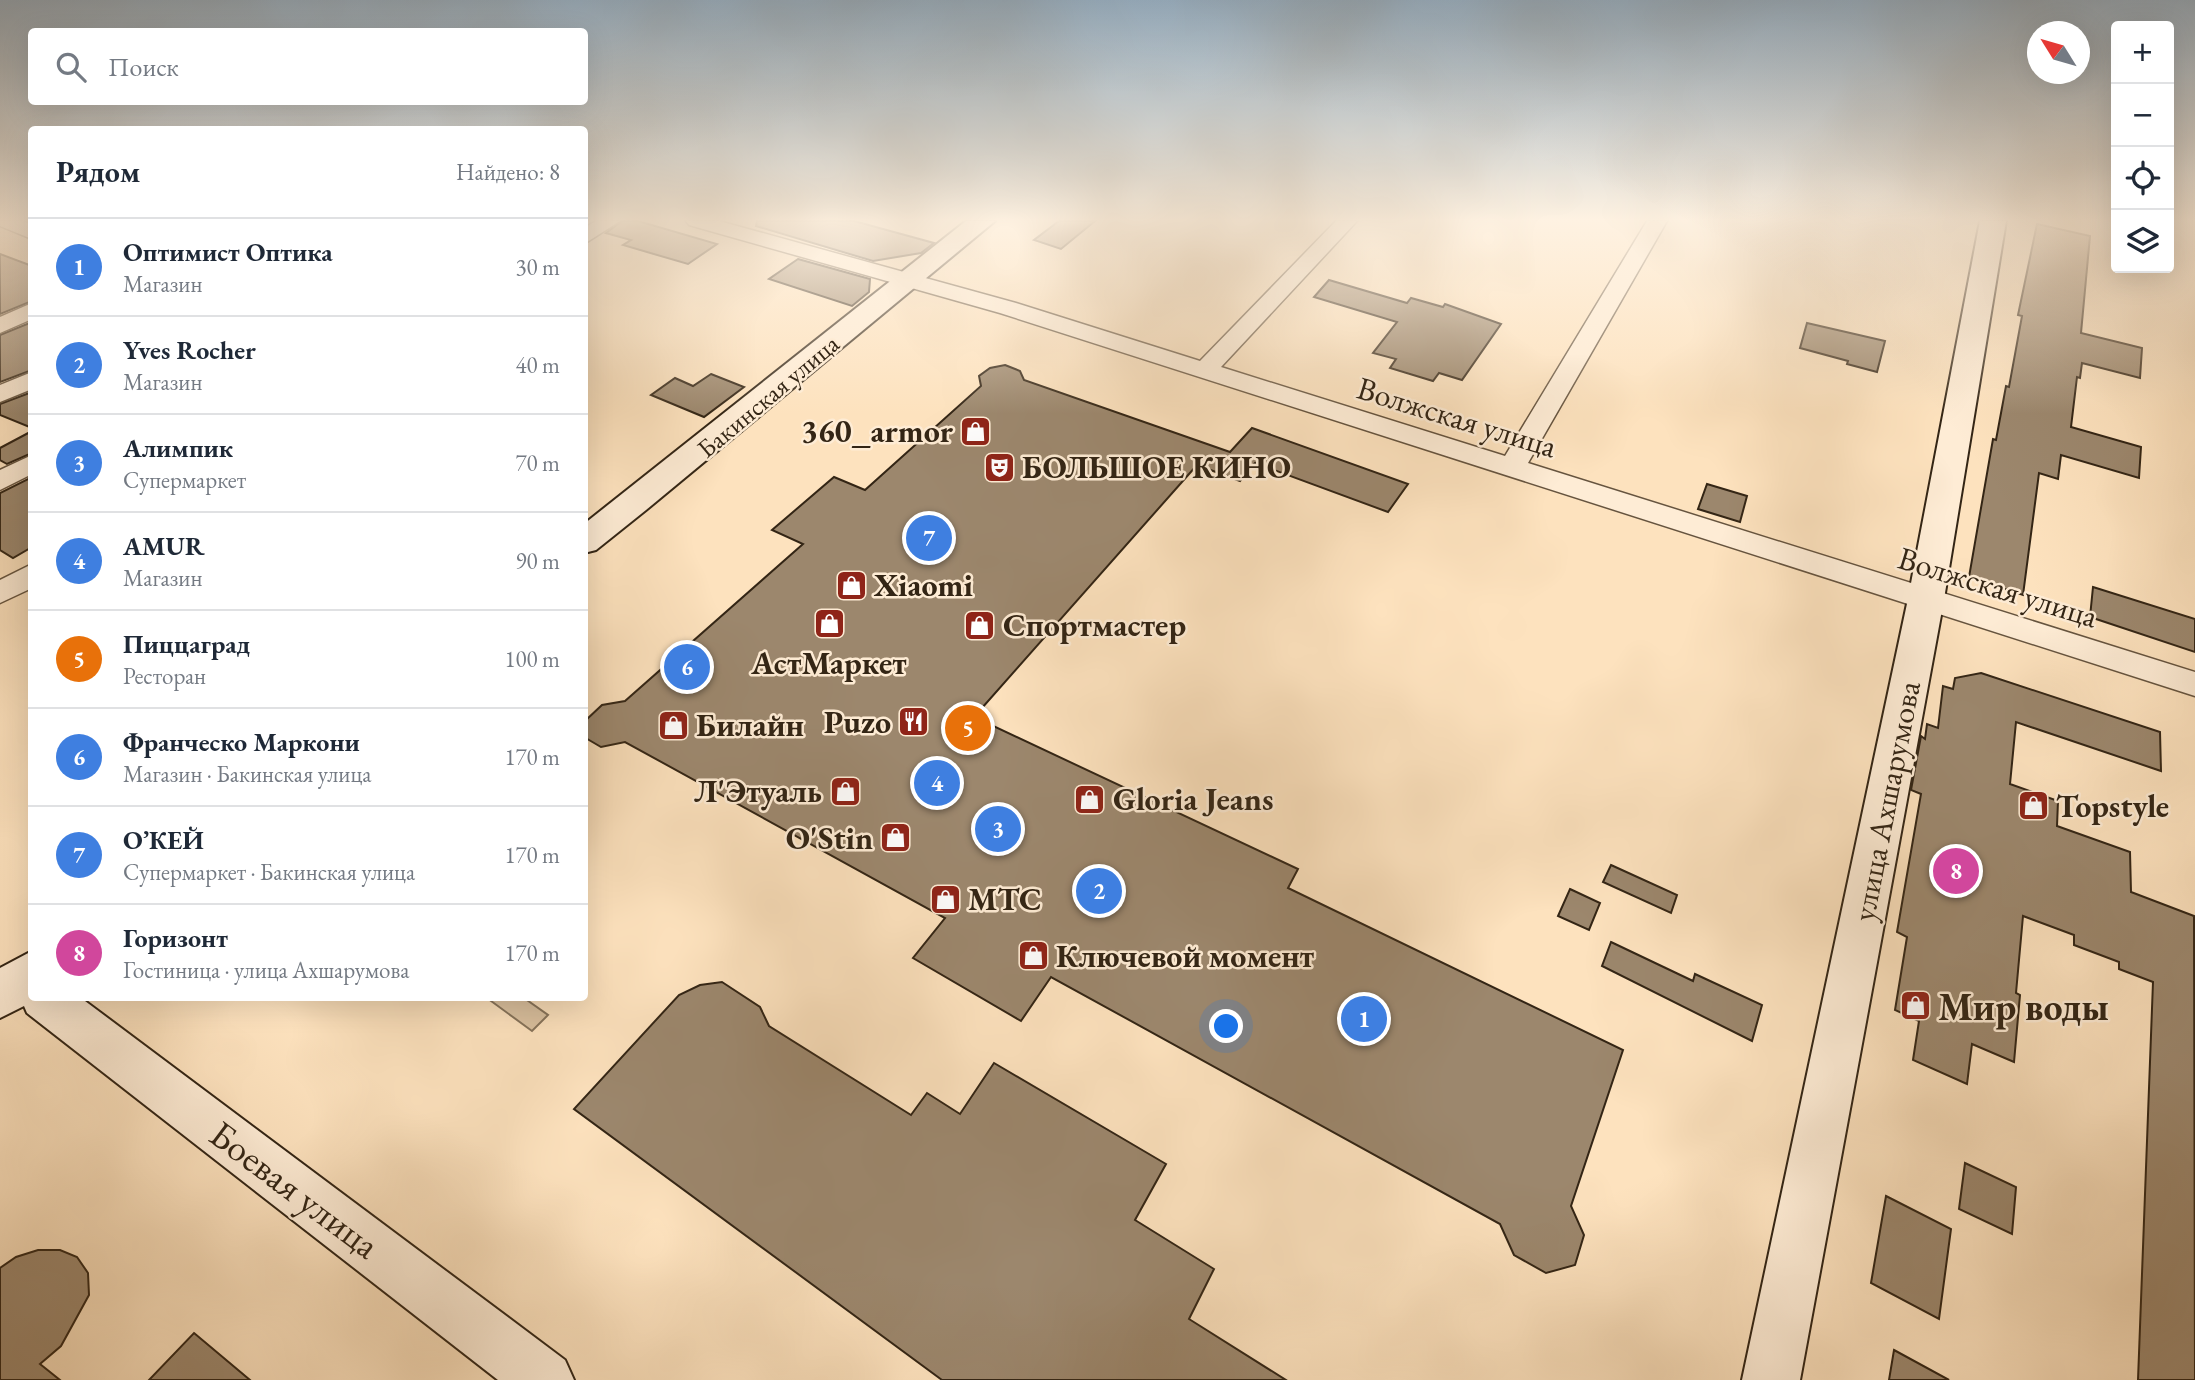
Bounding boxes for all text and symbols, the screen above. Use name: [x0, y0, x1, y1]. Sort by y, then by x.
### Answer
north arrow: [2027, 21, 2090, 84]
map controls: [2111, 21, 2174, 273]
button: +: [2111, 21, 2174, 84]
search box: [28, 28, 588, 105]
icon: search: [52, 48, 90, 86]
text: Поиск: [108, 50, 179, 84]
button: −: [2111, 84, 2174, 147]
button: locate: [2111, 147, 2174, 210]
text: Рядом: [56, 152, 140, 191]
text: Найдено: 8: [456, 157, 560, 187]
button: layers: [2111, 210, 2174, 273]
text: Оптимист Оптика: [123, 235, 333, 269]
text: 1: [73, 252, 85, 282]
text: 30 m: [515, 252, 560, 282]
text: Магазин: [123, 269, 202, 299]
street label: Бакинская улица: [690, 326, 847, 465]
text: Yves Rocher: [123, 333, 256, 367]
text: 2: [73, 350, 85, 380]
text: 40 m: [515, 350, 560, 380]
text: Магазин: [123, 367, 202, 397]
street label: Волжская улица: [1352, 367, 1562, 467]
place label: 360_armor: [801, 410, 954, 452]
shop icon: 360_armor: [959, 414, 993, 448]
text: Алимпик: [123, 431, 233, 465]
place label: БОЛЬШОЕ КИНО: [1022, 446, 1291, 488]
text: 3: [73, 448, 85, 478]
text: 70 m: [515, 448, 560, 478]
theatre icon: БОЛЬШОЕ КИНО: [982, 450, 1016, 484]
text: Супермаркет: [123, 465, 246, 495]
pin: 7: [906, 512, 952, 564]
text: AMUR: [123, 529, 205, 563]
street label: Волжская улица: [1893, 537, 2103, 637]
text: 4: [73, 546, 85, 576]
text: 90 m: [515, 546, 560, 576]
text: Магазин: [123, 563, 202, 593]
place label: Xiaomi: [873, 564, 973, 606]
shop icon: Xiaomi: [834, 568, 868, 602]
place label: Спортмастер: [1003, 604, 1186, 646]
shop icon: АстМаркет: [812, 607, 846, 641]
shop icon: Спортмастер: [963, 608, 997, 642]
text: Пиццаград: [123, 627, 250, 661]
pin: 6: [664, 641, 710, 693]
place label: АстМаркет: [750, 642, 907, 684]
text: 5: [73, 644, 85, 674]
text: 100 m: [504, 644, 560, 674]
text: Ресторан: [123, 661, 206, 691]
street label: улица Ахшарумова: [1842, 677, 1930, 925]
place label: Puzo: [824, 701, 891, 743]
pin: 5: [945, 702, 991, 754]
place label: Билайн: [696, 704, 804, 746]
restaurant icon: Puzo: [897, 705, 931, 739]
shop icon: Билайн: [656, 708, 690, 742]
text: Франческо Маркони: [123, 725, 360, 759]
text: 6: [73, 742, 85, 772]
text: 170 m: [504, 742, 560, 772]
pin: 4: [914, 757, 960, 809]
text: Магазин · Бакинская улица: [123, 759, 371, 789]
place label: Л'Этуаль: [694, 770, 822, 812]
shop icon: Л'Этуаль: [828, 774, 862, 808]
place label: Gloria Jeans: [1113, 778, 1273, 820]
shop icon: Gloria Jeans: [1073, 782, 1107, 816]
place label: Topstyle: [2056, 785, 2169, 827]
shop icon: Topstyle: [2016, 789, 2050, 823]
pin: 3: [975, 803, 1021, 855]
place label: O'Stin: [786, 817, 873, 859]
shop icon: O'Stin: [879, 821, 913, 855]
text: О’КЕЙ: [123, 823, 204, 857]
text: 7: [73, 840, 85, 870]
text: 170 m: [504, 840, 560, 870]
pin: 8: [1933, 845, 1979, 897]
text: Супермаркет · Бакинская улица: [123, 857, 415, 887]
pin: 2: [1076, 865, 1122, 917]
place label: МТС: [968, 878, 1042, 920]
shop icon: МТС: [928, 882, 962, 916]
text: Горизонт: [123, 921, 228, 955]
place label: Ключевой момент: [1056, 935, 1315, 977]
text: 8: [73, 938, 85, 968]
text: 170 m: [504, 938, 560, 968]
shop icon: Ключевой момент: [1016, 939, 1050, 973]
text: Гостиница · улица Ахшарумова: [123, 955, 409, 985]
place label: Мир воды: [1938, 982, 2109, 1031]
shop icon: Мир воды: [1898, 989, 1932, 1023]
pin: 1: [1341, 993, 1387, 1045]
your location: [1209, 1009, 1243, 1043]
street label: Боевая улица: [200, 1109, 390, 1269]

